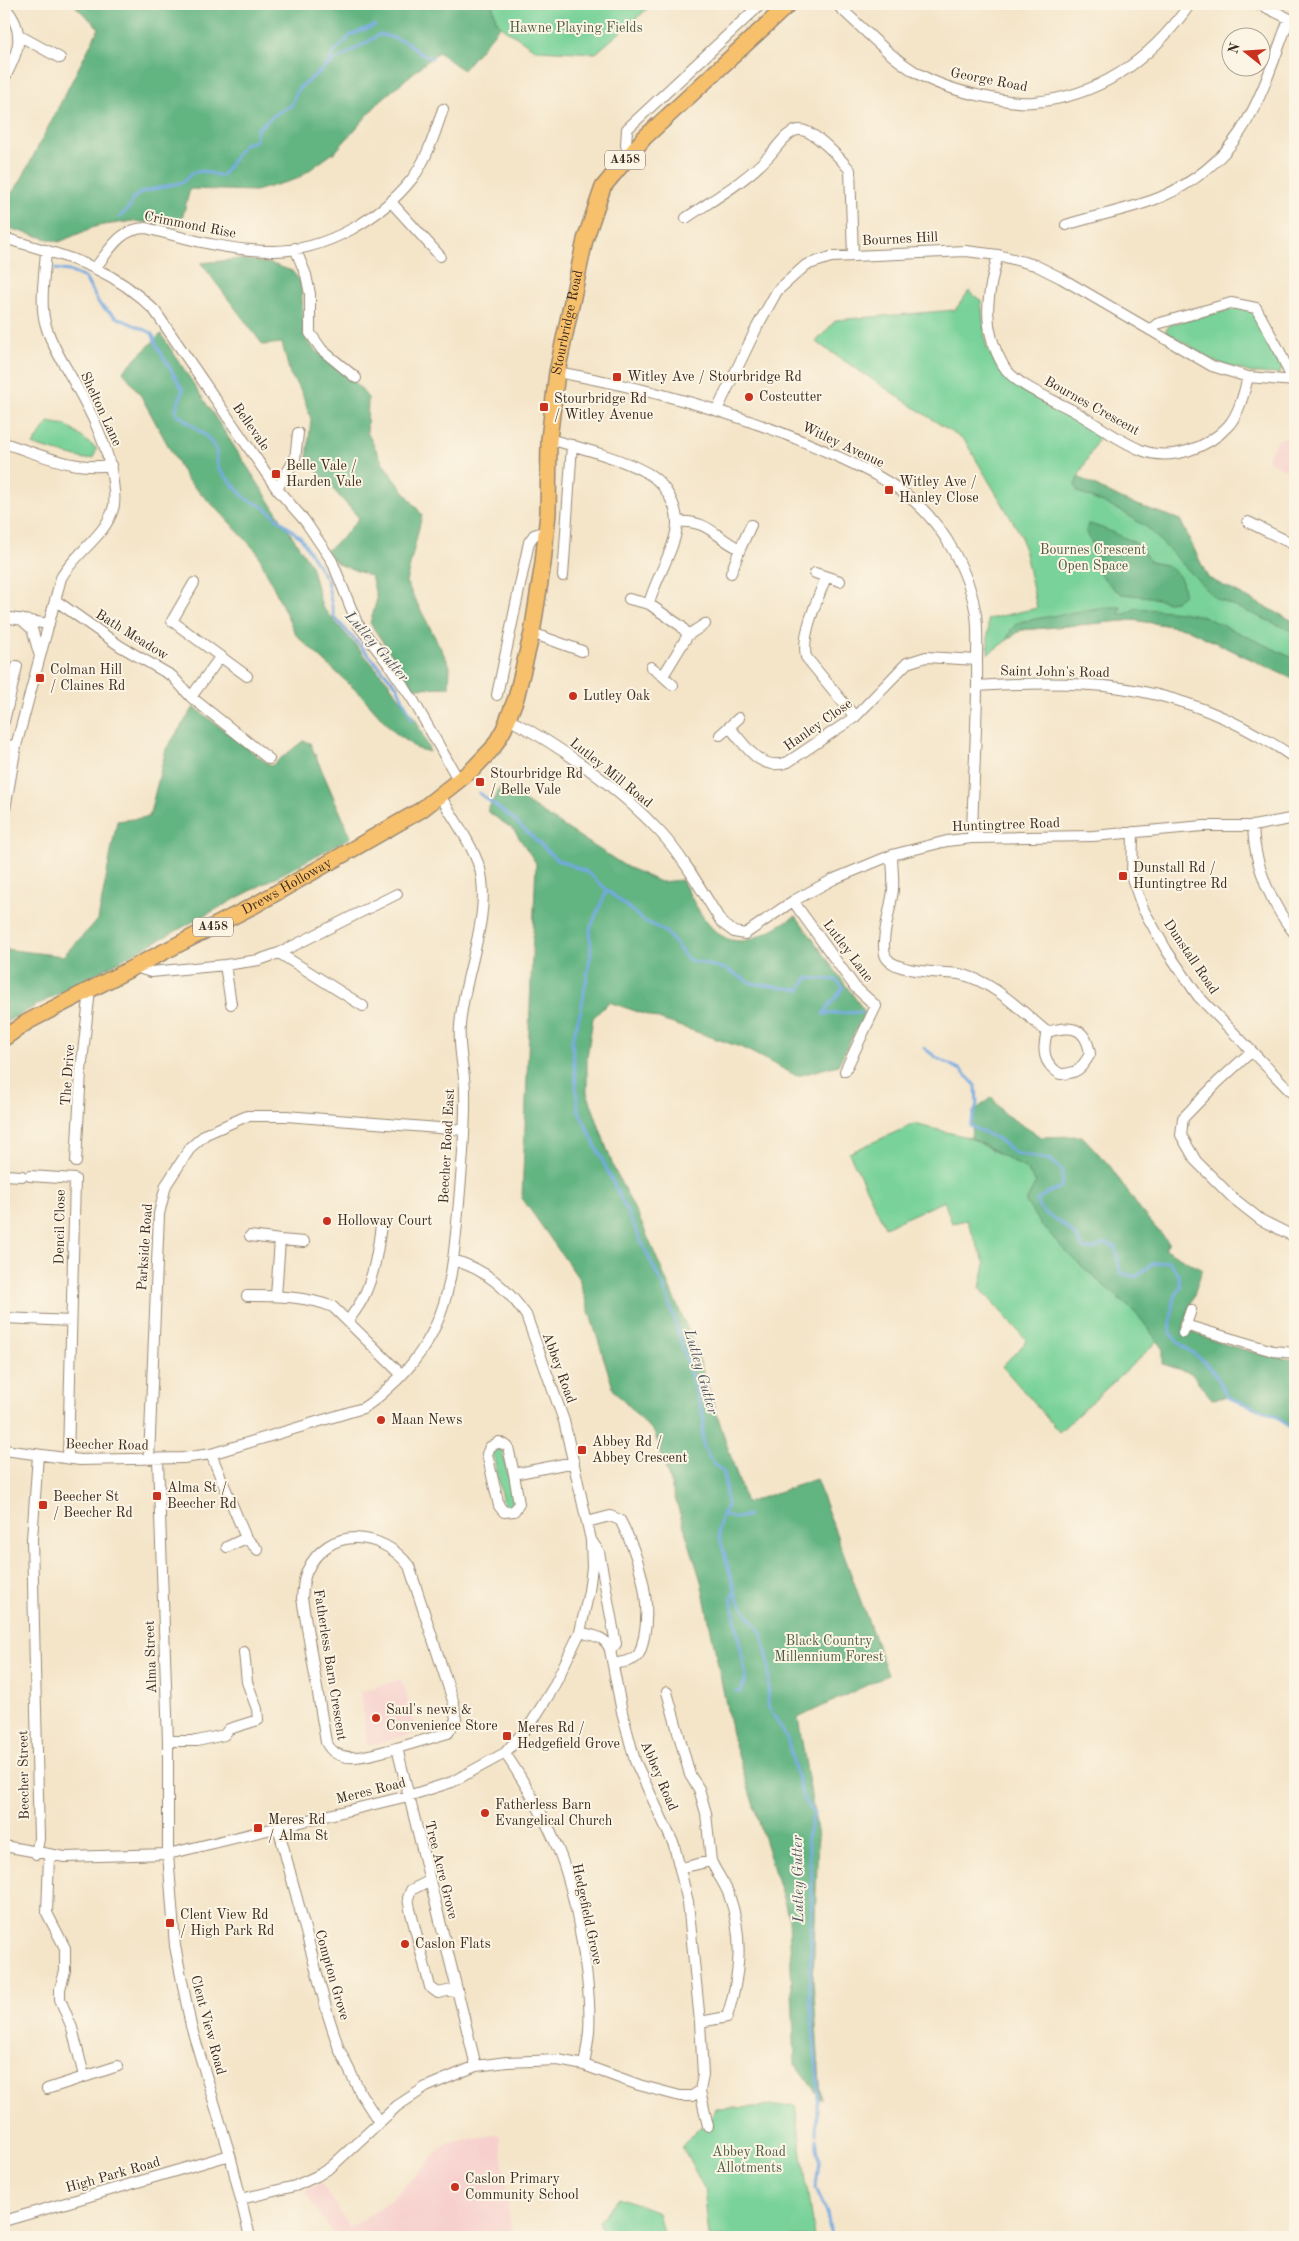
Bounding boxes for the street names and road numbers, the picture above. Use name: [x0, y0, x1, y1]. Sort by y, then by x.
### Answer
street label: George Road: [949, 66, 1029, 94]
road number: A458: [605, 150, 645, 170]
street label: Crimmond Rise: [143, 209, 237, 241]
street label: Bournes Hill: [862, 230, 939, 248]
street label: Stourbridge Road: [550, 269, 585, 376]
street label: Shelton Lane: [78, 370, 124, 448]
street label: Bournes Crescent: [1042, 374, 1142, 438]
street label: Bellevale: [230, 401, 272, 453]
street label: Witley Avenue: [800, 420, 886, 470]
street label: Bath Meadow: [93, 607, 171, 663]
street label: Saint John's Road: [1000, 664, 1110, 680]
street label: Hanley Close: [781, 696, 855, 754]
street label: Lutley Mill Road: [567, 736, 655, 810]
street label: Huntingtree Road: [952, 816, 1060, 834]
street label: Drews Holloway: [240, 855, 335, 917]
street label: Lutley Lane: [820, 917, 876, 985]
street label: Dunstall Road: [1161, 917, 1221, 997]
road number: A458: [193, 918, 233, 936]
street label: The Drive: [59, 1044, 77, 1106]
street label: Beecher Road East: [437, 1088, 457, 1204]
street label: Dencil Close: [52, 1189, 68, 1265]
street label: Parkside Road: [135, 1203, 155, 1291]
street label: Abbey Road: [540, 1331, 578, 1405]
street label: Beecher Road: [65, 1437, 149, 1453]
street label: Fatherless Barn Crescent: [311, 1588, 349, 1742]
street label: Alma Street: [143, 1620, 159, 1694]
street label: Beecher Street: [16, 1730, 32, 1820]
street label: Abbey Road: [638, 1739, 680, 1813]
street label: Meres Road: [335, 1776, 407, 1806]
street label: Tree Acre Grove: [422, 1819, 460, 1921]
street label: Hedgefield Grove: [569, 1862, 605, 1966]
street label: Compton Grove: [312, 1928, 352, 2022]
street label: Clent View Road: [188, 1974, 228, 2076]
street label: High Park Road: [64, 2155, 162, 2195]

